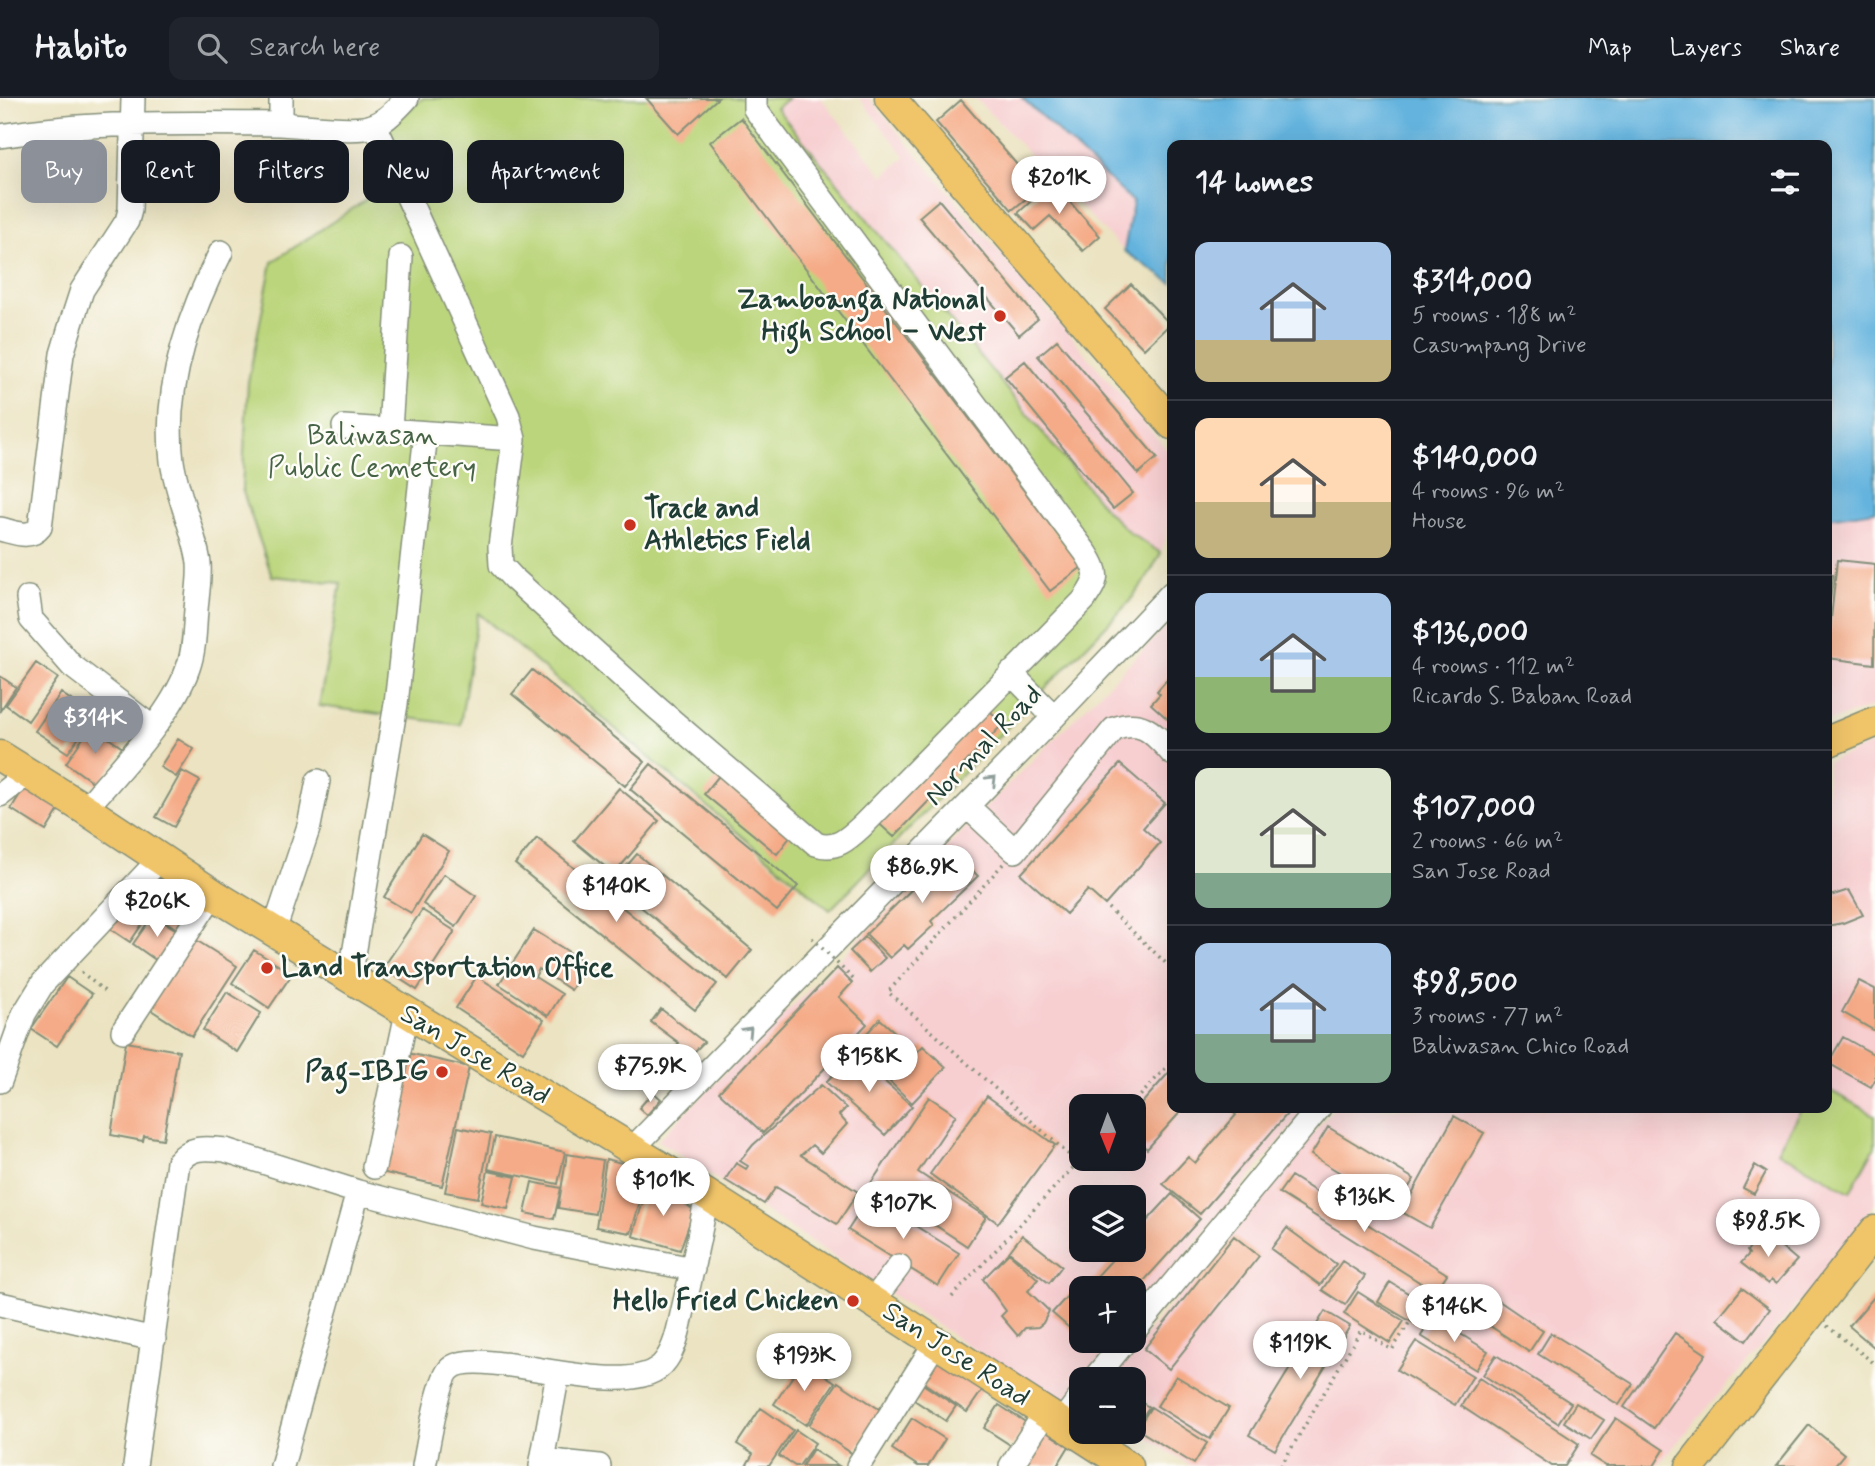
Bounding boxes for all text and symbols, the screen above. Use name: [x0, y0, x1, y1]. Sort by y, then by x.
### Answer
search box: [169, 17, 659, 80]
text: Habito: [35, 26, 127, 70]
icon: search: [193, 29, 231, 67]
text: Search here: [249, 31, 380, 65]
text: Map: [1588, 33, 1632, 64]
text: Layers: [1670, 33, 1742, 64]
text: Share: [1780, 33, 1840, 64]
chip: Buy: [21, 140, 107, 203]
chip: Rent: [121, 140, 220, 203]
chip: Filters: [234, 140, 349, 203]
chip: New: [363, 140, 453, 203]
chip: Apartment: [467, 140, 624, 203]
pin: $201K: [1010, 156, 1108, 216]
text: 14 homes: [1195, 163, 1313, 202]
icon: filters: [1766, 163, 1804, 201]
text: $201K: [1027, 164, 1091, 194]
text: $314,000: [1412, 262, 1532, 301]
icon: home: [1251, 270, 1335, 354]
place label: Zamboanga National High School – West: [737, 282, 987, 354]
text: 5 rooms · 188 m²: [1412, 301, 1576, 331]
marker: Zamboanga National High School – West: [992, 308, 1008, 324]
text: Casumpang Drive: [1412, 331, 1587, 361]
park label: Baliwasan Public Cemetery: [268, 418, 476, 487]
text: $140,000: [1412, 438, 1538, 477]
icon: home: [1251, 446, 1335, 530]
text: 4 rooms · 96 m²: [1412, 477, 1565, 507]
place label: Track and Athletics Field: [644, 491, 811, 560]
text: House: [1412, 507, 1466, 537]
marker: Track and Athletics Field: [622, 517, 638, 533]
text: $136,000: [1412, 613, 1528, 652]
icon: home: [1251, 621, 1335, 705]
text: 4 rooms · 112 m²: [1412, 652, 1575, 682]
street label: Normal Road: [917, 677, 1051, 815]
text: Ricardo S. Baban Road: [1412, 682, 1632, 712]
pin: $314K: [46, 696, 144, 756]
text: $314K: [63, 704, 127, 734]
one-way arrow: [984, 776, 997, 789]
text: $107,000: [1412, 788, 1535, 827]
icon: home: [1251, 796, 1335, 880]
text: 2 rooms · 66 m²: [1412, 827, 1563, 857]
pin: $86.9K: [865, 846, 979, 905]
text: $86.9K: [886, 853, 958, 883]
text: San Jose Road: [1412, 857, 1551, 887]
pin: $140K: [567, 864, 665, 924]
text: $140K: [582, 872, 650, 902]
pin: $206K: [108, 880, 206, 939]
text: $206K: [124, 887, 190, 917]
place label: Land Transportation Office: [281, 950, 614, 987]
marker: Land Transportation Office: [259, 960, 275, 976]
text: $98,500: [1412, 963, 1518, 1002]
icon: home: [1251, 971, 1335, 1055]
street label: San Jose Road: [393, 996, 557, 1114]
text: 3 rooms · 77 m²: [1412, 1002, 1563, 1032]
one-way arrow: [739, 1026, 752, 1039]
text: Baliwasan Chico Road: [1412, 1032, 1629, 1062]
pin: $158K: [820, 1034, 918, 1094]
text: $158K: [837, 1042, 901, 1072]
pin: $75.9K: [593, 1044, 707, 1104]
text: $75.9K: [614, 1052, 686, 1082]
place label: Pag-IBIG: [305, 1054, 428, 1094]
marker: Pag-IBIG: [434, 1064, 450, 1080]
north arrow: [1069, 1094, 1146, 1171]
map controls: [1069, 1094, 1146, 1444]
pin: $101K: [614, 1158, 712, 1218]
text: $101K: [632, 1166, 694, 1196]
pin: $136K: [1315, 1174, 1413, 1234]
pin: $107K: [854, 1182, 952, 1241]
text: $136K: [1334, 1182, 1394, 1212]
button: layers: [1069, 1185, 1146, 1262]
text: $107K: [870, 1189, 936, 1219]
pin: $98.5K: [1711, 1200, 1825, 1259]
text: $98.5K: [1732, 1207, 1804, 1237]
button: +: [1069, 1276, 1146, 1353]
place label: Hello Fried Chicken: [613, 1283, 839, 1320]
pin: $146K: [1405, 1284, 1503, 1344]
text: $146K: [1422, 1292, 1486, 1322]
marker: Hello Fried Chicken: [845, 1293, 861, 1309]
street label: San Jose Road: [875, 1293, 1037, 1417]
pin: $119K: [1251, 1322, 1349, 1381]
text: $119K: [1269, 1329, 1331, 1359]
pin: $193K: [755, 1334, 853, 1393]
text: $193K: [772, 1341, 836, 1371]
button: −: [1069, 1367, 1146, 1444]

